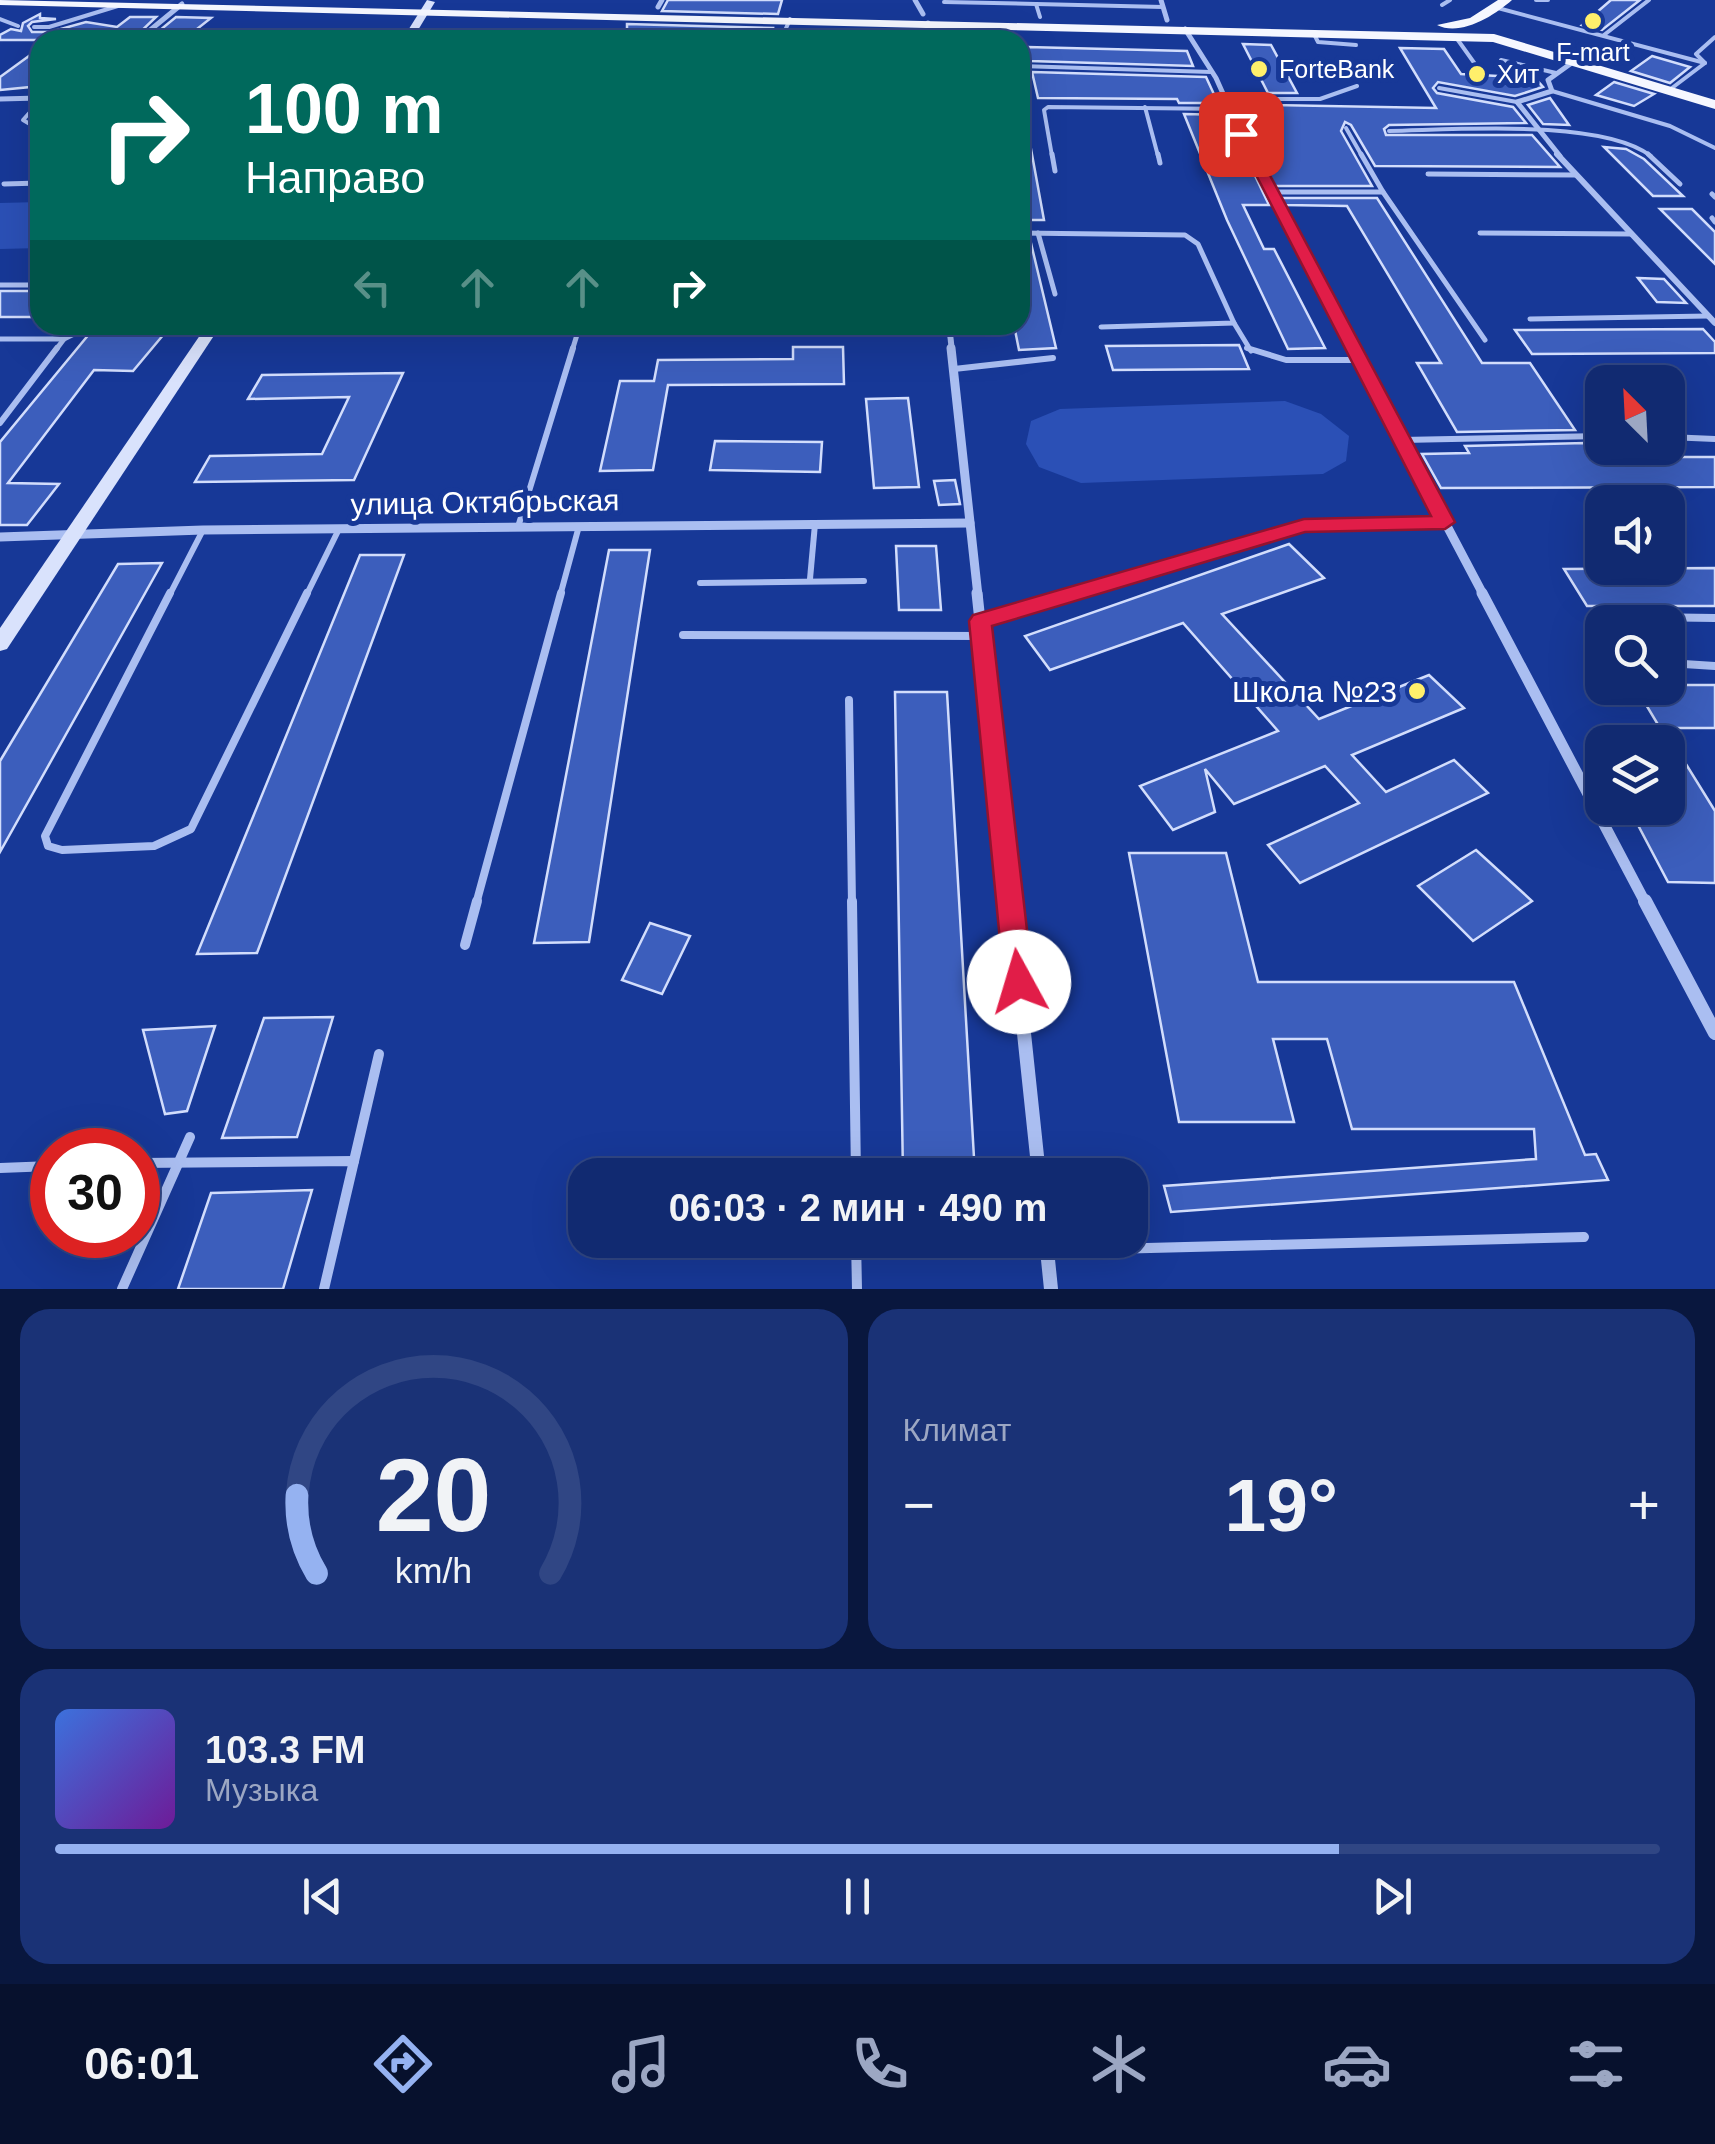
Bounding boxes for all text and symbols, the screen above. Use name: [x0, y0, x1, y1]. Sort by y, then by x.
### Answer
marker: F-mart: [1582, 10, 1604, 32]
place label: F-mart: [1556, 38, 1630, 66]
place label: ForteBank: [1279, 55, 1395, 83]
marker: ForteBank: [1248, 58, 1270, 80]
place label: Хит: [1497, 60, 1540, 88]
marker: Хит: [1466, 63, 1488, 85]
icon: right: [80, 70, 210, 200]
text: 100 m: [245, 70, 443, 148]
pin: [1199, 92, 1284, 177]
icon: arrive: [1214, 107, 1269, 162]
text: Направо: [245, 152, 425, 203]
icon: left: [345, 260, 400, 315]
icon: ahead: [450, 260, 505, 315]
icon: ahead: [555, 260, 610, 315]
icon: right: [660, 260, 715, 315]
north arrow: [1585, 365, 1685, 465]
map controls: [1585, 365, 1685, 825]
street label: улица Октябрьская: [350, 483, 620, 521]
button: sound: [1585, 485, 1685, 585]
button: search: [1585, 605, 1685, 705]
place label: Школа №23: [1232, 675, 1397, 708]
marker: Школа №23: [1406, 680, 1428, 702]
button: layers: [1585, 725, 1685, 825]
position arrow: [967, 930, 1071, 1034]
speed limit sign: 30: [30, 1128, 160, 1258]
text: 06:03 · 2 мин · 490 m: [669, 1187, 1047, 1229]
text: Климат: [903, 1412, 1011, 1448]
text: 20: [376, 1437, 492, 1553]
text: 19°: [1225, 1463, 1338, 1547]
text: −: [903, 1474, 935, 1536]
text: +: [1628, 1474, 1660, 1536]
text: km/h: [395, 1551, 472, 1591]
text: 103.3 FM: [205, 1729, 366, 1771]
text: Музыка: [205, 1772, 318, 1808]
icon: previous: [295, 1869, 350, 1924]
icon: pause: [830, 1869, 885, 1924]
icon: next: [1365, 1869, 1420, 1924]
icon: directions: [368, 2029, 438, 2099]
icon: music: [606, 2029, 676, 2099]
icon: phone: [845, 2029, 915, 2099]
icon: climate: [1084, 2029, 1154, 2099]
icon: car: [1322, 2029, 1392, 2099]
icon: filters: [1561, 2029, 1631, 2099]
text: 06:01: [84, 2038, 199, 2089]

